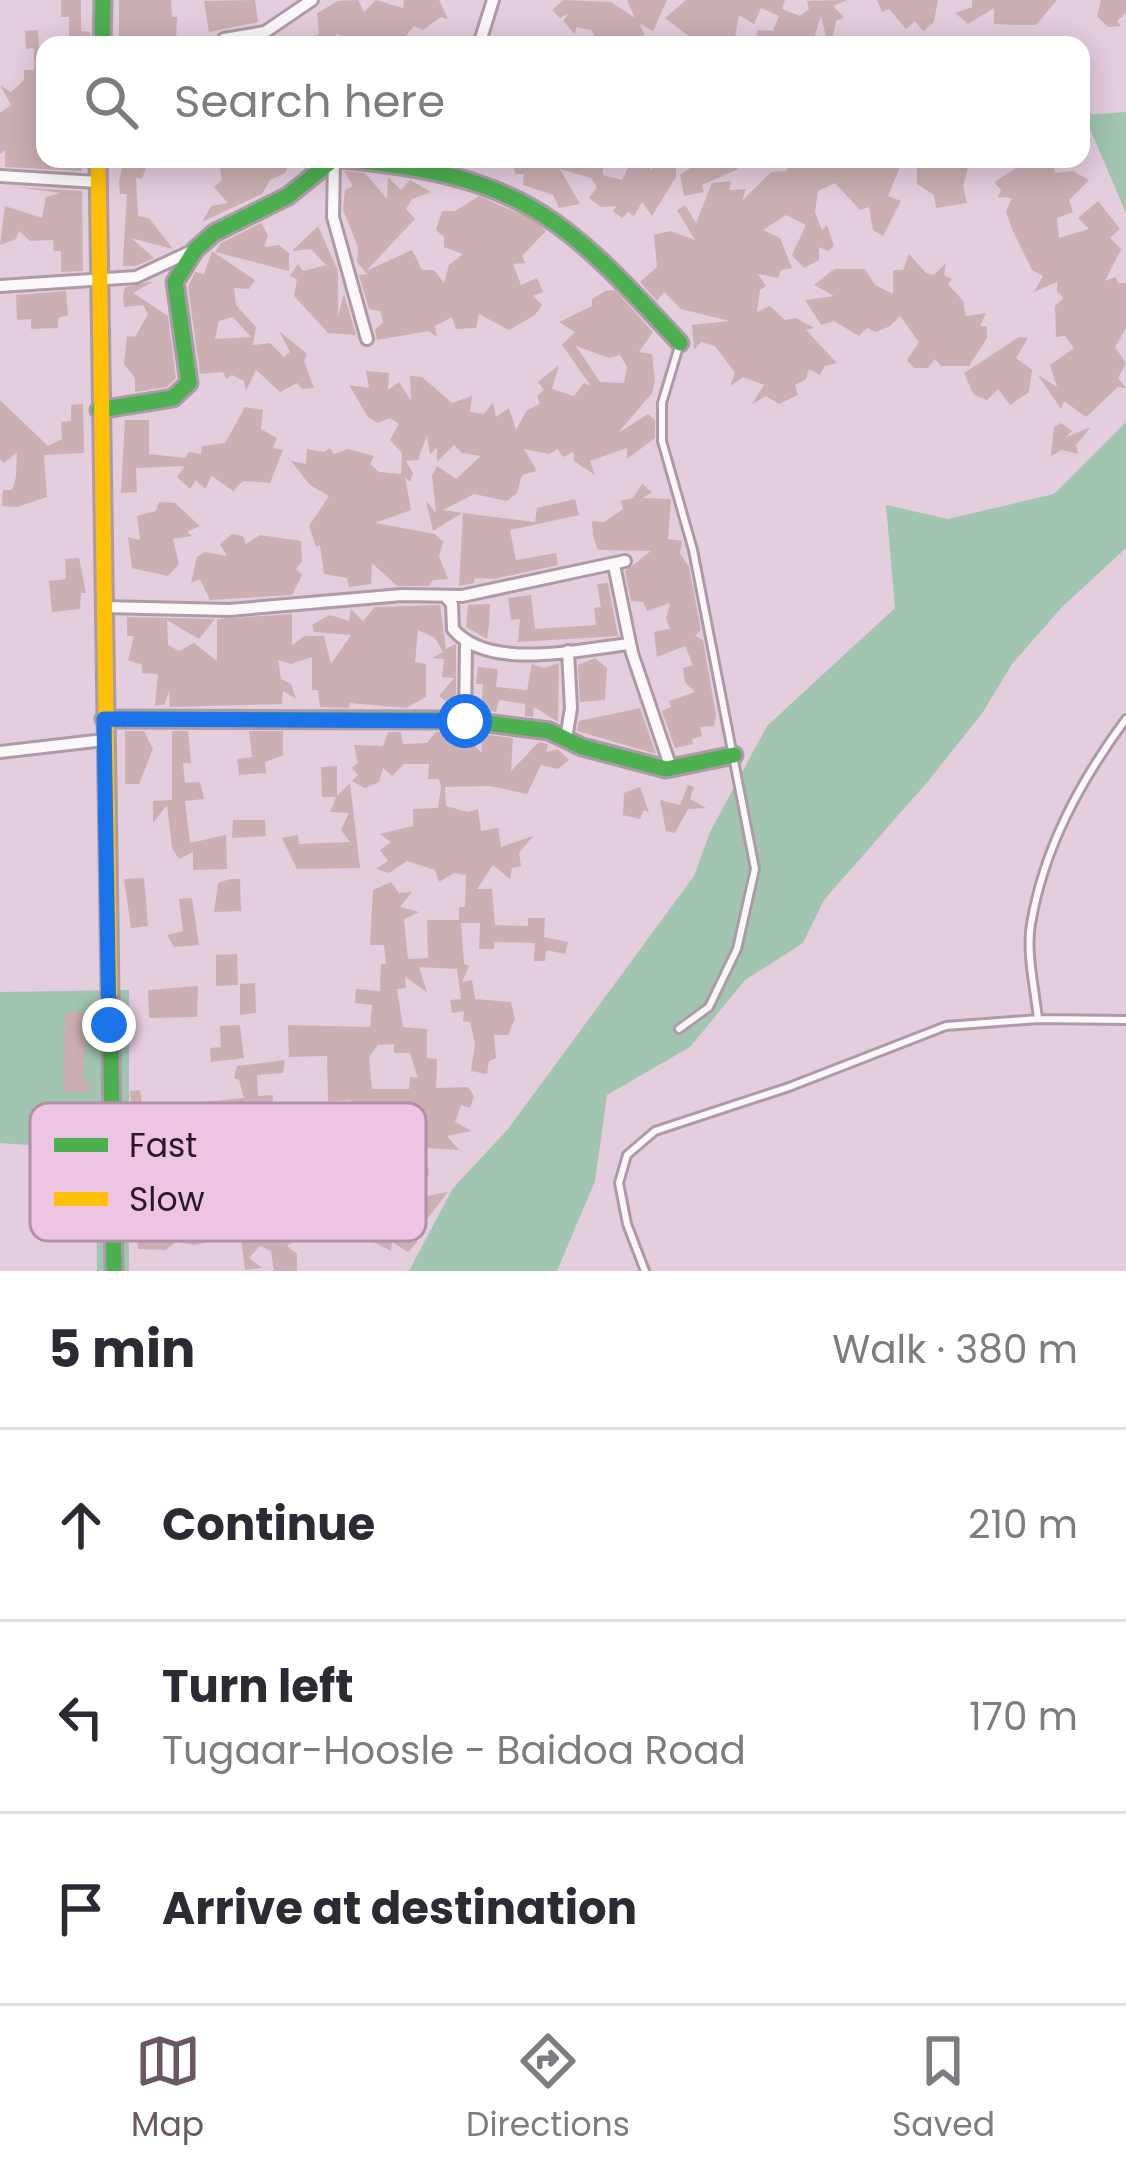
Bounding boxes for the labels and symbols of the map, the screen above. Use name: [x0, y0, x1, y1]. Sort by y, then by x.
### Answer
route start: [438, 694, 492, 748]
route end: [82, 998, 136, 1052]
legend: [30, 1103, 426, 1241]
text: Fast: [129, 1122, 197, 1169]
text: Slow: [129, 1176, 205, 1223]

